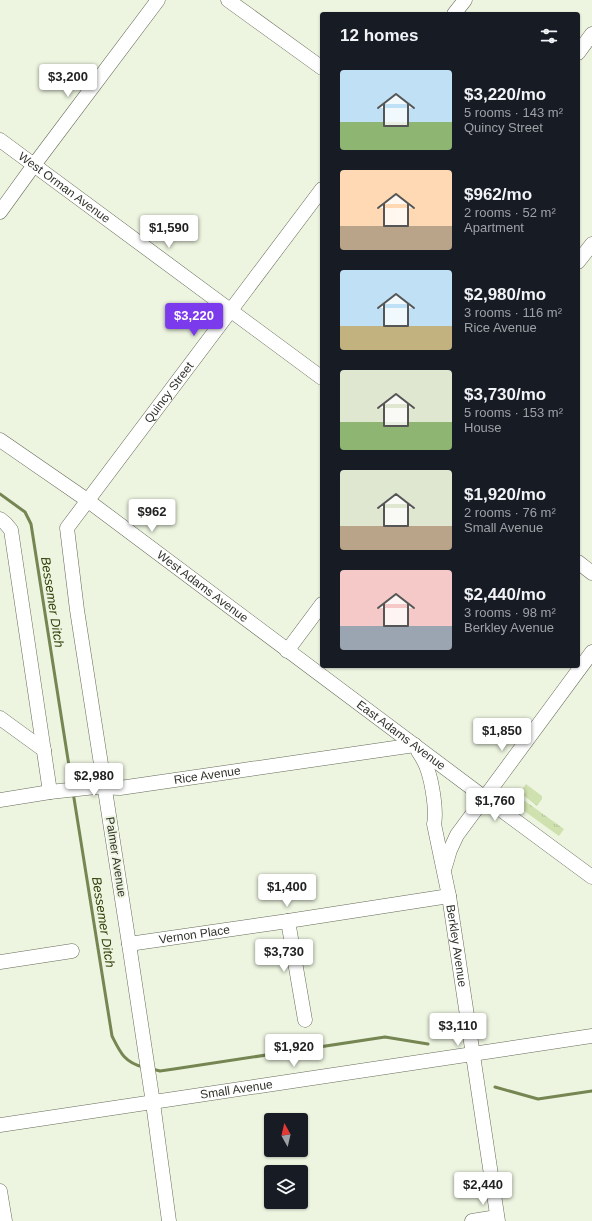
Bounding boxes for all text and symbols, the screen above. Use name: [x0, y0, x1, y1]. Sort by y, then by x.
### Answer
icon: filters: [538, 25, 560, 47]
text: 12 homes: [340, 26, 418, 45]
pin: $3,200: [35, 64, 101, 98]
text: $3,200: [48, 69, 88, 84]
text: $3,220/mo: [464, 85, 546, 104]
icon: home: [372, 86, 420, 134]
text: 5 rooms · 143 m²: [464, 105, 563, 120]
text: Quincy Street: [464, 120, 543, 135]
street label: West Orman Avenue: [16, 149, 113, 226]
text: $962/mo: [464, 185, 532, 204]
icon: home: [372, 186, 420, 234]
text: 2 rooms · 52 m²: [464, 205, 556, 220]
pin: $1,590: [136, 215, 202, 249]
text: $1,590: [149, 220, 189, 235]
text: Apartment: [464, 220, 524, 235]
text: $2,980/mo: [464, 285, 546, 304]
icon: home: [372, 286, 420, 334]
pin: $3,220: [161, 303, 227, 337]
text: 3 rooms · 116 m²: [464, 305, 562, 320]
text: $3,220: [174, 308, 214, 323]
text: Rice Avenue: [464, 320, 537, 335]
street label: Quincy Street: [141, 359, 197, 426]
text: $3,730/mo: [464, 385, 546, 404]
icon: home: [372, 386, 420, 434]
text: 5 rooms · 153 m²: [464, 405, 563, 420]
text: House: [464, 420, 502, 435]
text: $1,920/mo: [464, 485, 546, 504]
icon: home: [372, 486, 420, 534]
pin: $962: [128, 499, 176, 533]
text: $962: [138, 504, 166, 519]
text: 2 rooms · 76 m²: [464, 505, 556, 520]
text: Small Avenue: [464, 520, 543, 535]
street label: West Adams Avenue: [154, 548, 251, 625]
water label: Bessemer Ditch: [38, 556, 67, 649]
text: $2,440/mo: [464, 585, 546, 604]
icon: home: [372, 586, 420, 634]
text: 3 rooms · 98 m²: [464, 605, 556, 620]
text: Berkley Avenue: [464, 620, 554, 635]
street label: East Adams Avenue: [354, 697, 448, 773]
pin: $1,850: [469, 718, 535, 752]
text: $1,850: [482, 723, 522, 738]
pin: $2,980: [61, 763, 127, 797]
street label: Rice Avenue: [173, 763, 242, 787]
text: $2,980: [74, 768, 114, 783]
pin: $1,760: [462, 788, 528, 822]
text: $1,760: [475, 793, 515, 808]
street label: Palmer Avenue: [103, 816, 129, 898]
pin: $1,400: [254, 874, 320, 908]
water label: Bessemer Ditch: [89, 876, 118, 969]
text: $1,400: [267, 879, 307, 894]
street label: Berkley Avenue: [443, 904, 470, 988]
street label: Vernon Place: [158, 922, 231, 947]
pin: $3,730: [251, 939, 317, 973]
text: $3,730: [264, 944, 304, 959]
pin: $3,110: [425, 1013, 491, 1047]
text: $3,110: [438, 1018, 478, 1033]
pin: $1,920: [261, 1034, 327, 1068]
text: $1,920: [274, 1039, 314, 1054]
street label: Small Avenue: [199, 1077, 274, 1102]
north arrow: [264, 1113, 308, 1157]
map controls: [264, 1113, 308, 1209]
button: layers: [264, 1165, 308, 1209]
pin: $2,440: [450, 1172, 516, 1206]
text: $2,440: [463, 1177, 503, 1192]

